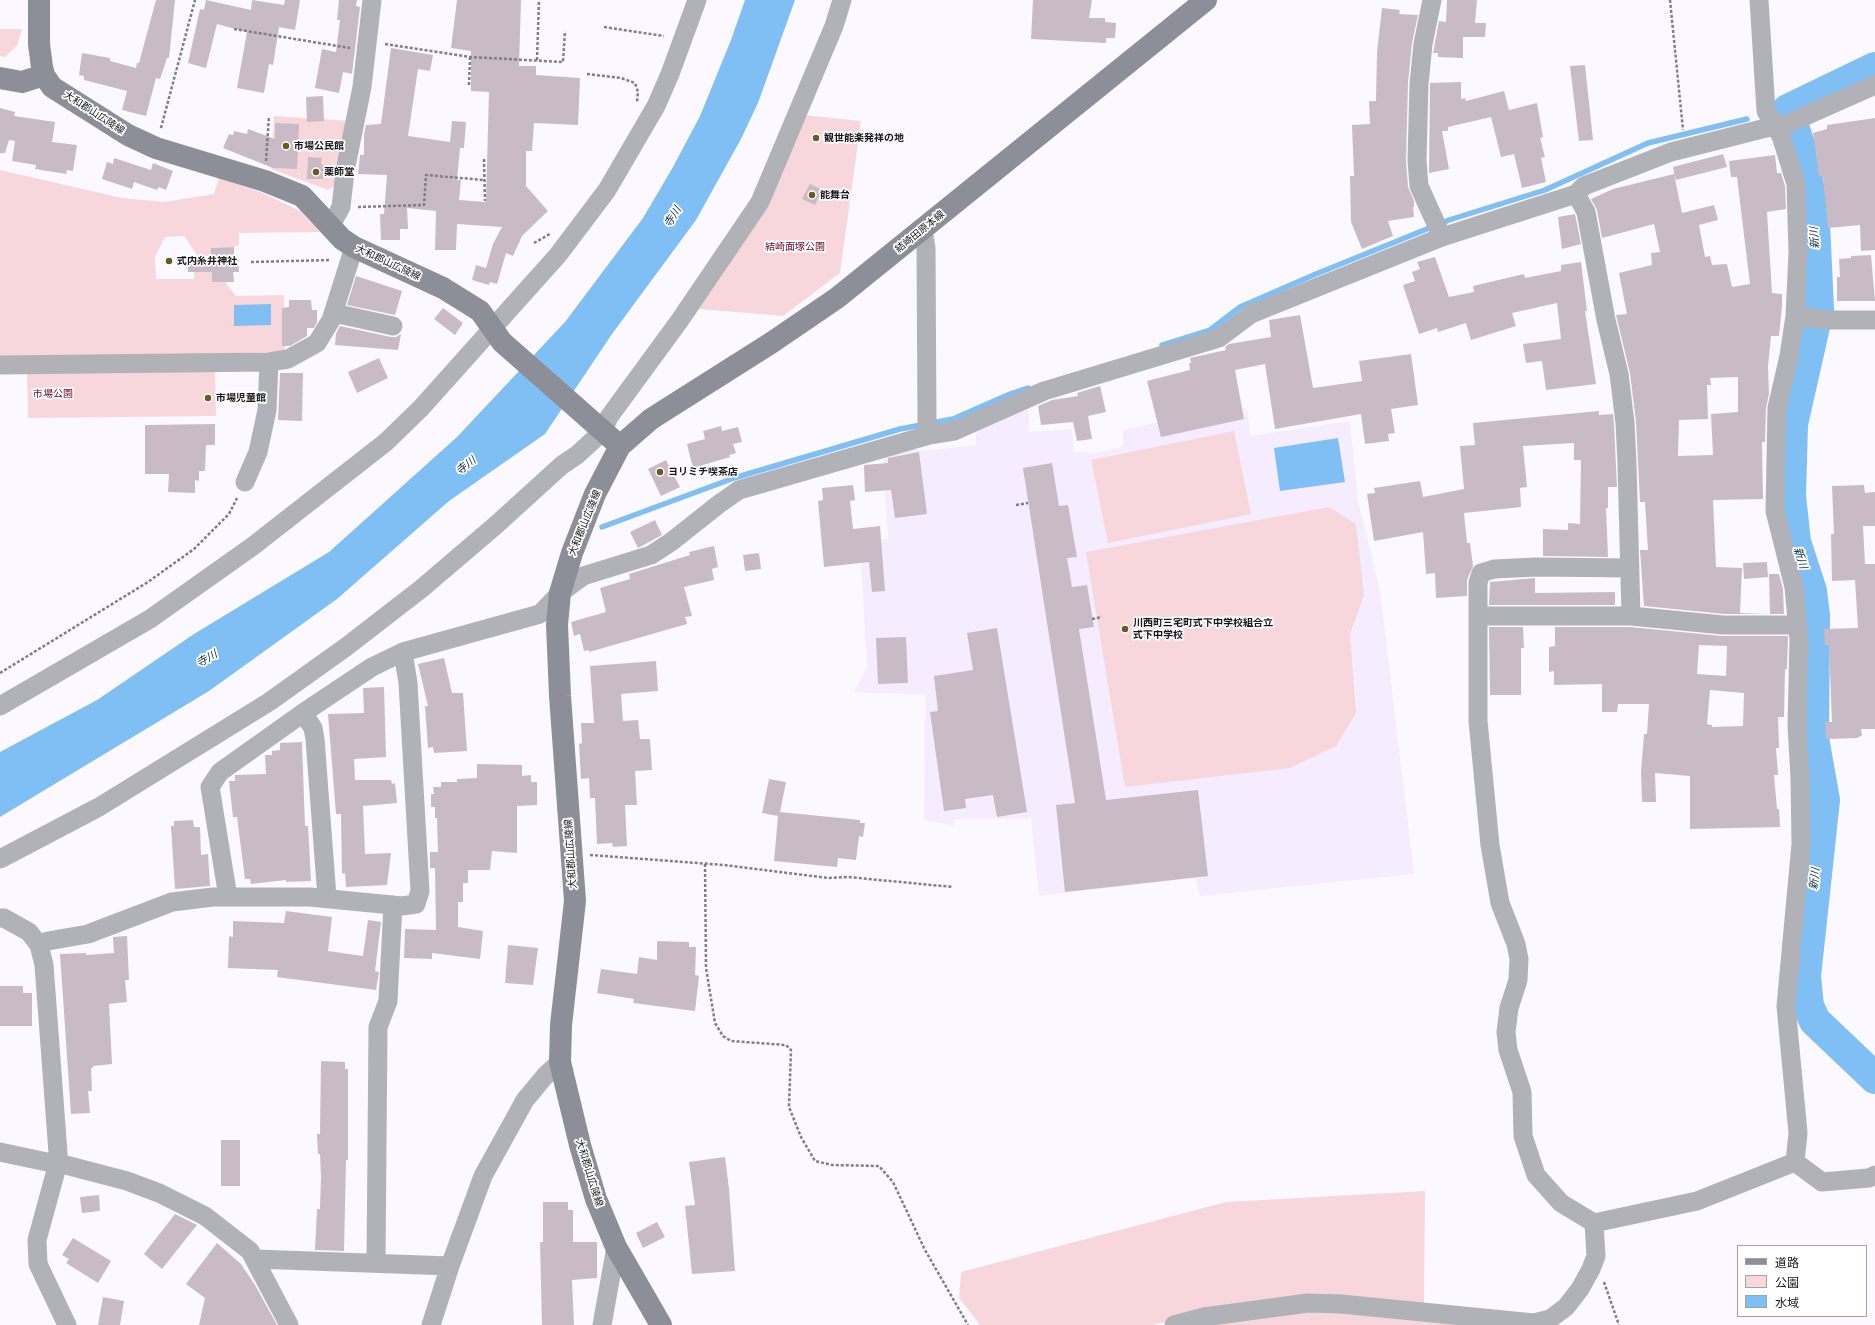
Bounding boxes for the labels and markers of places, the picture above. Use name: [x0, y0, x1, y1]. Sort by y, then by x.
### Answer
place label: 観世能楽発祥の地: [824, 132, 904, 144]
marker: 観世能楽発祥の地: [811, 133, 821, 143]
place label: 市場公民館: [294, 140, 344, 152]
marker: 市場公民館: [281, 141, 291, 151]
place label: 薬師堂: [324, 166, 354, 178]
marker: 薬師堂: [311, 167, 321, 177]
place label: 能舞台: [820, 189, 850, 201]
marker: 能舞台: [807, 190, 817, 200]
place label: 式内糸井神社: [177, 255, 237, 267]
marker: 式内糸井神社: [164, 256, 174, 266]
place label: 市場児童館: [216, 392, 266, 404]
marker: 市場児童館: [203, 393, 213, 403]
place label: ヨリミチ喫茶店: [668, 466, 738, 478]
marker: ヨリミチ喫茶店: [655, 467, 665, 477]
place label: 川西町三宅町式下中学校組合立 式下中学校: [1133, 617, 1273, 640]
marker: 川西町三宅町式下中学校組合立 式下中学校: [1120, 624, 1130, 634]

